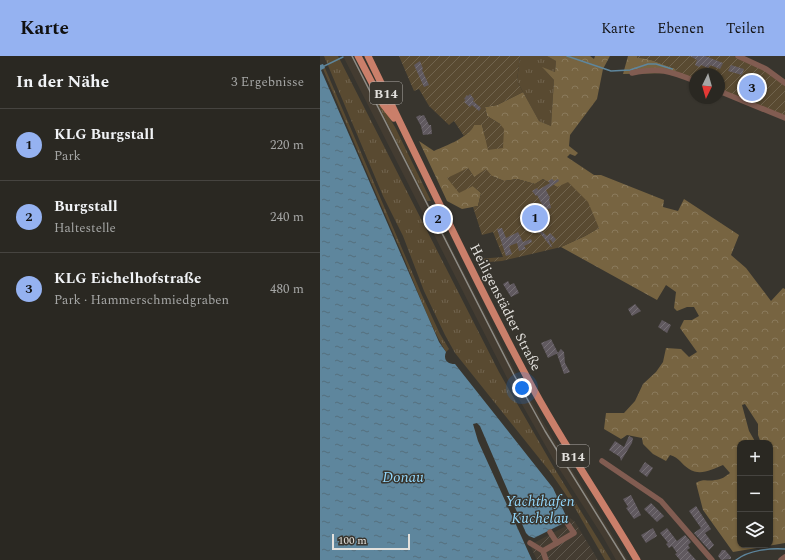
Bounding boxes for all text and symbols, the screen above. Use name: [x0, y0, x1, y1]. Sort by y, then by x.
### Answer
text: Karte: [20, 14, 69, 43]
text: Karte: [601, 18, 635, 39]
text: Ebenen: [657, 18, 704, 39]
text: Teilen: [726, 18, 765, 39]
north arrow: [689, 68, 725, 104]
text: In der Nähe: [16, 69, 109, 95]
text: 3 Ergebnisse: [231, 72, 304, 92]
pin: 3: [739, 73, 765, 103]
road number: B14: [370, 82, 402, 104]
text: KLG Burgstall: [54, 123, 154, 146]
text: 1: [25, 135, 33, 155]
text: 220 m: [270, 135, 304, 155]
text: Park: [54, 146, 81, 166]
text: Burgstall: [54, 195, 118, 218]
pin: 1: [522, 203, 548, 233]
pin: 2: [425, 204, 451, 234]
text: 2: [25, 207, 33, 227]
text: 240 m: [270, 207, 304, 227]
text: Haltestelle: [54, 218, 116, 238]
street label: Heiligenstädter Straße: [464, 240, 547, 375]
text: KLG Eichelhofstraße: [54, 267, 201, 290]
text: 3: [25, 279, 33, 299]
text: 480 m: [270, 279, 304, 299]
text: Park · Hammerschmiedgraben: [54, 290, 229, 310]
your location: [512, 378, 532, 398]
map controls: [737, 440, 773, 548]
button: +: [737, 440, 773, 476]
road number: B14: [557, 445, 589, 467]
water label: Donau: [382, 466, 424, 489]
button: −: [737, 476, 773, 512]
water label: Yachthafen Kuchelau: [505, 490, 575, 530]
button: layers: [737, 512, 773, 548]
scale bar: [332, 532, 410, 551]
text: 100 m: [338, 532, 367, 549]

